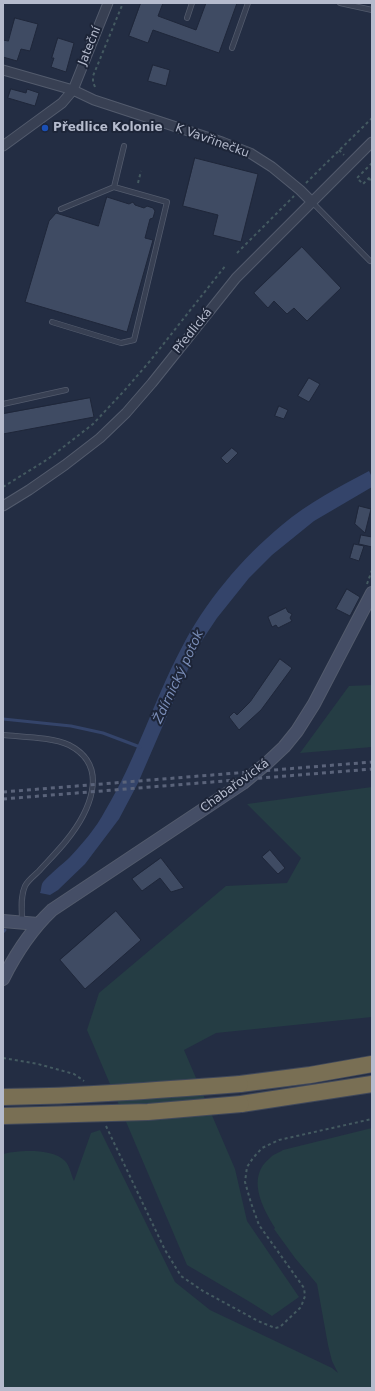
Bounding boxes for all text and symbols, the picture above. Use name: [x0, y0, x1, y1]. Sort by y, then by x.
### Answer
street label: Jateční: [76, 25, 104, 67]
place label: Předlice Kolonie: [53, 121, 163, 135]
street label: K Vavřinečku: [173, 121, 251, 161]
marker: Předlice Kolonie: [40, 123, 50, 133]
street label: Předlická: [170, 305, 216, 357]
water label: Ždírnický potok: [151, 628, 207, 726]
street label: Chabařovická: [198, 756, 272, 816]

